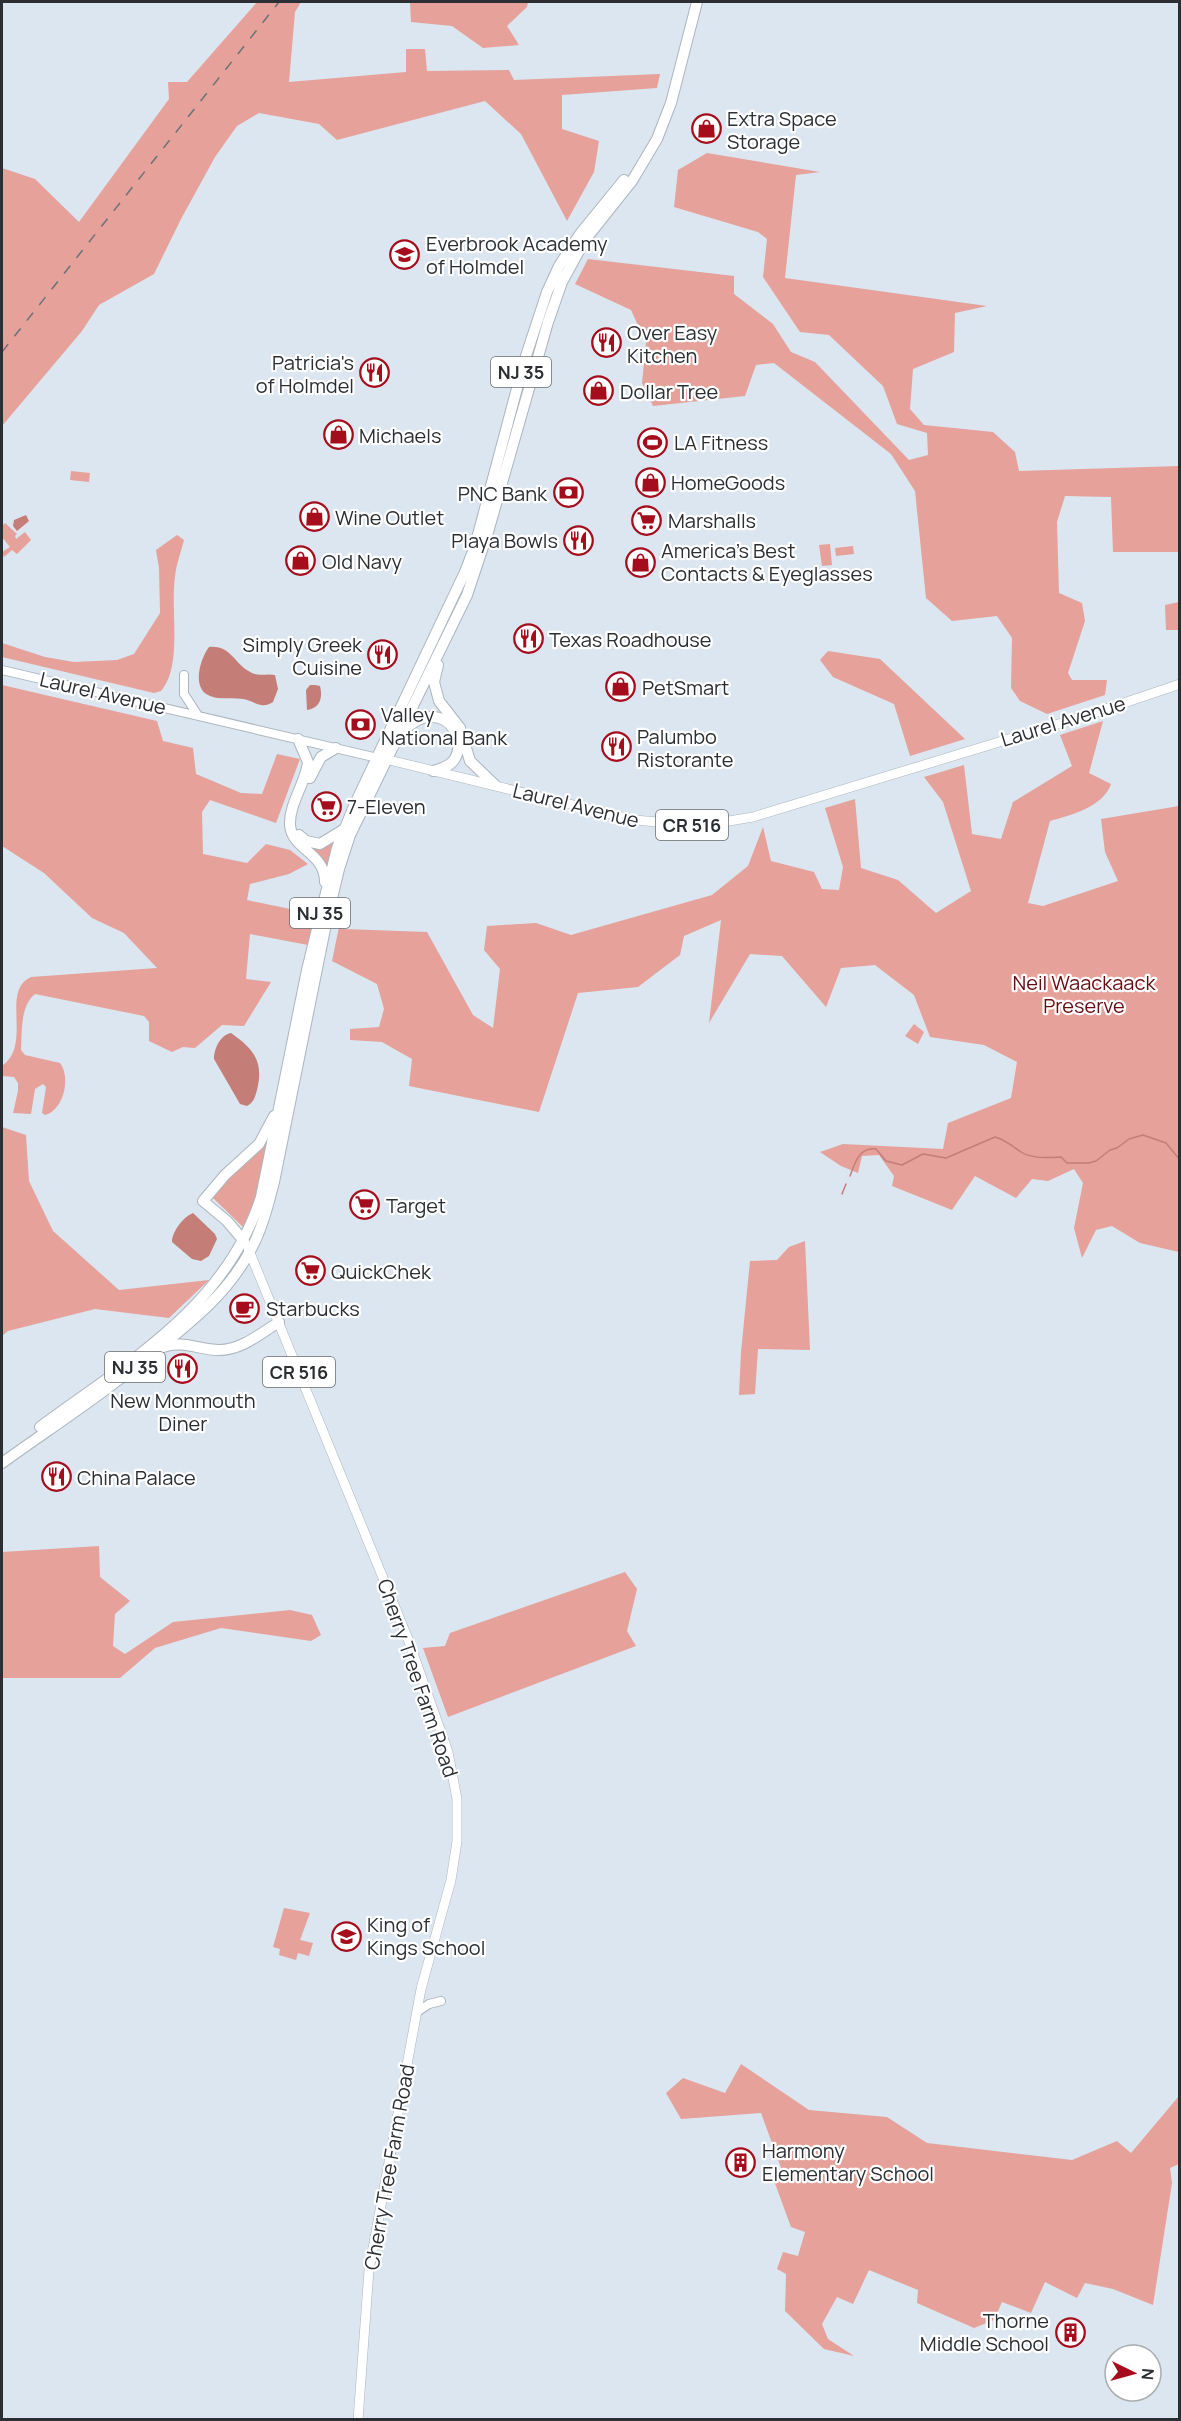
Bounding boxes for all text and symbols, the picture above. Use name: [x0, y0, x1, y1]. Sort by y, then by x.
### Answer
place label: Extra Space Storage: [727, 105, 837, 155]
shop icon: Extra Space Storage: [690, 113, 722, 145]
place label: Everbrook Academy of Holmdel: [426, 230, 608, 280]
school or university icon: Everbrook Academy of Holmdel: [389, 238, 421, 270]
place label: Over Easy Kitchen: [627, 319, 718, 369]
restaurant icon: Over Easy Kitchen: [590, 327, 622, 359]
place label: Patricia's of Holmdel: [256, 349, 354, 399]
restaurant icon: Patricia's of Holmdel: [359, 357, 391, 389]
road number: NJ 35: [491, 357, 551, 387]
shop icon: Dollar Tree: [583, 375, 615, 407]
place label: Dollar Tree: [620, 378, 718, 405]
shop icon: Michaels: [322, 419, 354, 451]
place label: Michaels: [359, 422, 441, 449]
sports icon: LA Fitness: [637, 426, 669, 458]
place label: LA Fitness: [674, 429, 768, 456]
shop icon: HomeGoods: [634, 466, 666, 498]
place label: HomeGoods: [671, 469, 785, 496]
bank icon: PNC Bank: [552, 477, 584, 509]
place label: PNC Bank: [458, 480, 548, 507]
shop icon: Wine Outlet: [298, 501, 330, 533]
place label: Wine Outlet: [335, 504, 444, 531]
supermarket icon: Marshalls: [631, 504, 663, 536]
place label: Marshalls: [668, 507, 756, 534]
restaurant icon: Playa Bowls: [563, 524, 595, 556]
place label: Playa Bowls: [451, 527, 558, 554]
place label: America's Best Contacts & Eyeglasses: [661, 537, 873, 587]
shop icon: Old Navy: [285, 545, 317, 577]
shop icon: America's Best Contacts & Eyeglasses: [624, 546, 656, 578]
place label: Old Navy: [322, 548, 402, 575]
restaurant icon: Texas Roadhouse: [512, 623, 544, 655]
place label: Texas Roadhouse: [549, 626, 712, 653]
place label: Simply Greek Cuisine: [243, 631, 363, 681]
restaurant icon: Simply Greek Cuisine: [367, 639, 399, 671]
street label: Laurel Avenue: [37, 665, 169, 721]
shop icon: PetSmart: [605, 671, 637, 703]
place label: PetSmart: [642, 674, 729, 701]
street label: Laurel Avenue: [997, 689, 1129, 753]
place label: Valley National Bank: [381, 701, 508, 751]
bank icon: Valley National Bank: [344, 709, 376, 741]
place label: Palumbo Ristorante: [637, 723, 733, 773]
restaurant icon: Palumbo Ristorante: [600, 731, 632, 763]
street label: Laurel Avenue: [510, 776, 642, 834]
supermarket icon: 7-Eleven: [310, 790, 342, 822]
place label: 7-Eleven: [347, 793, 426, 820]
road number: CR 516: [656, 810, 728, 840]
road number: NJ 35: [290, 898, 350, 928]
park label: Neil Waackaack Preserve: [1013, 969, 1157, 1019]
supermarket icon: Target: [349, 1189, 381, 1221]
place label: Target: [386, 1192, 446, 1219]
supermarket icon: QuickChek: [294, 1255, 326, 1287]
place label: QuickChek: [331, 1258, 432, 1285]
cafe icon: Starbucks: [229, 1292, 261, 1324]
place label: Starbucks: [266, 1295, 360, 1322]
road number: NJ 35: [105, 1352, 165, 1382]
restaurant icon: New Monmouth Diner: [167, 1353, 199, 1385]
road number: CR 516: [263, 1357, 335, 1387]
place label: New Monmouth Diner: [110, 1387, 256, 1437]
restaurant icon: China Palace: [40, 1461, 72, 1493]
place label: China Palace: [77, 1464, 196, 1491]
street label: Cherry Tree Farm Road: [371, 1575, 465, 1781]
place label: King of Kings School: [367, 1911, 485, 1961]
school or university icon: King of Kings School: [330, 1920, 362, 1952]
street label: Cherry Tree Farm Road: [358, 2062, 420, 2272]
place label: Harmony Elementary School: [762, 2137, 934, 2187]
building icon: Harmony Elementary School: [725, 2146, 757, 2178]
place label: Thorne Middle School: [920, 2307, 1049, 2357]
building icon: Thorne Middle School: [1054, 2316, 1086, 2348]
north arrow: [1103, 2343, 1163, 2403]
text: N: [1136, 2368, 1159, 2381]

